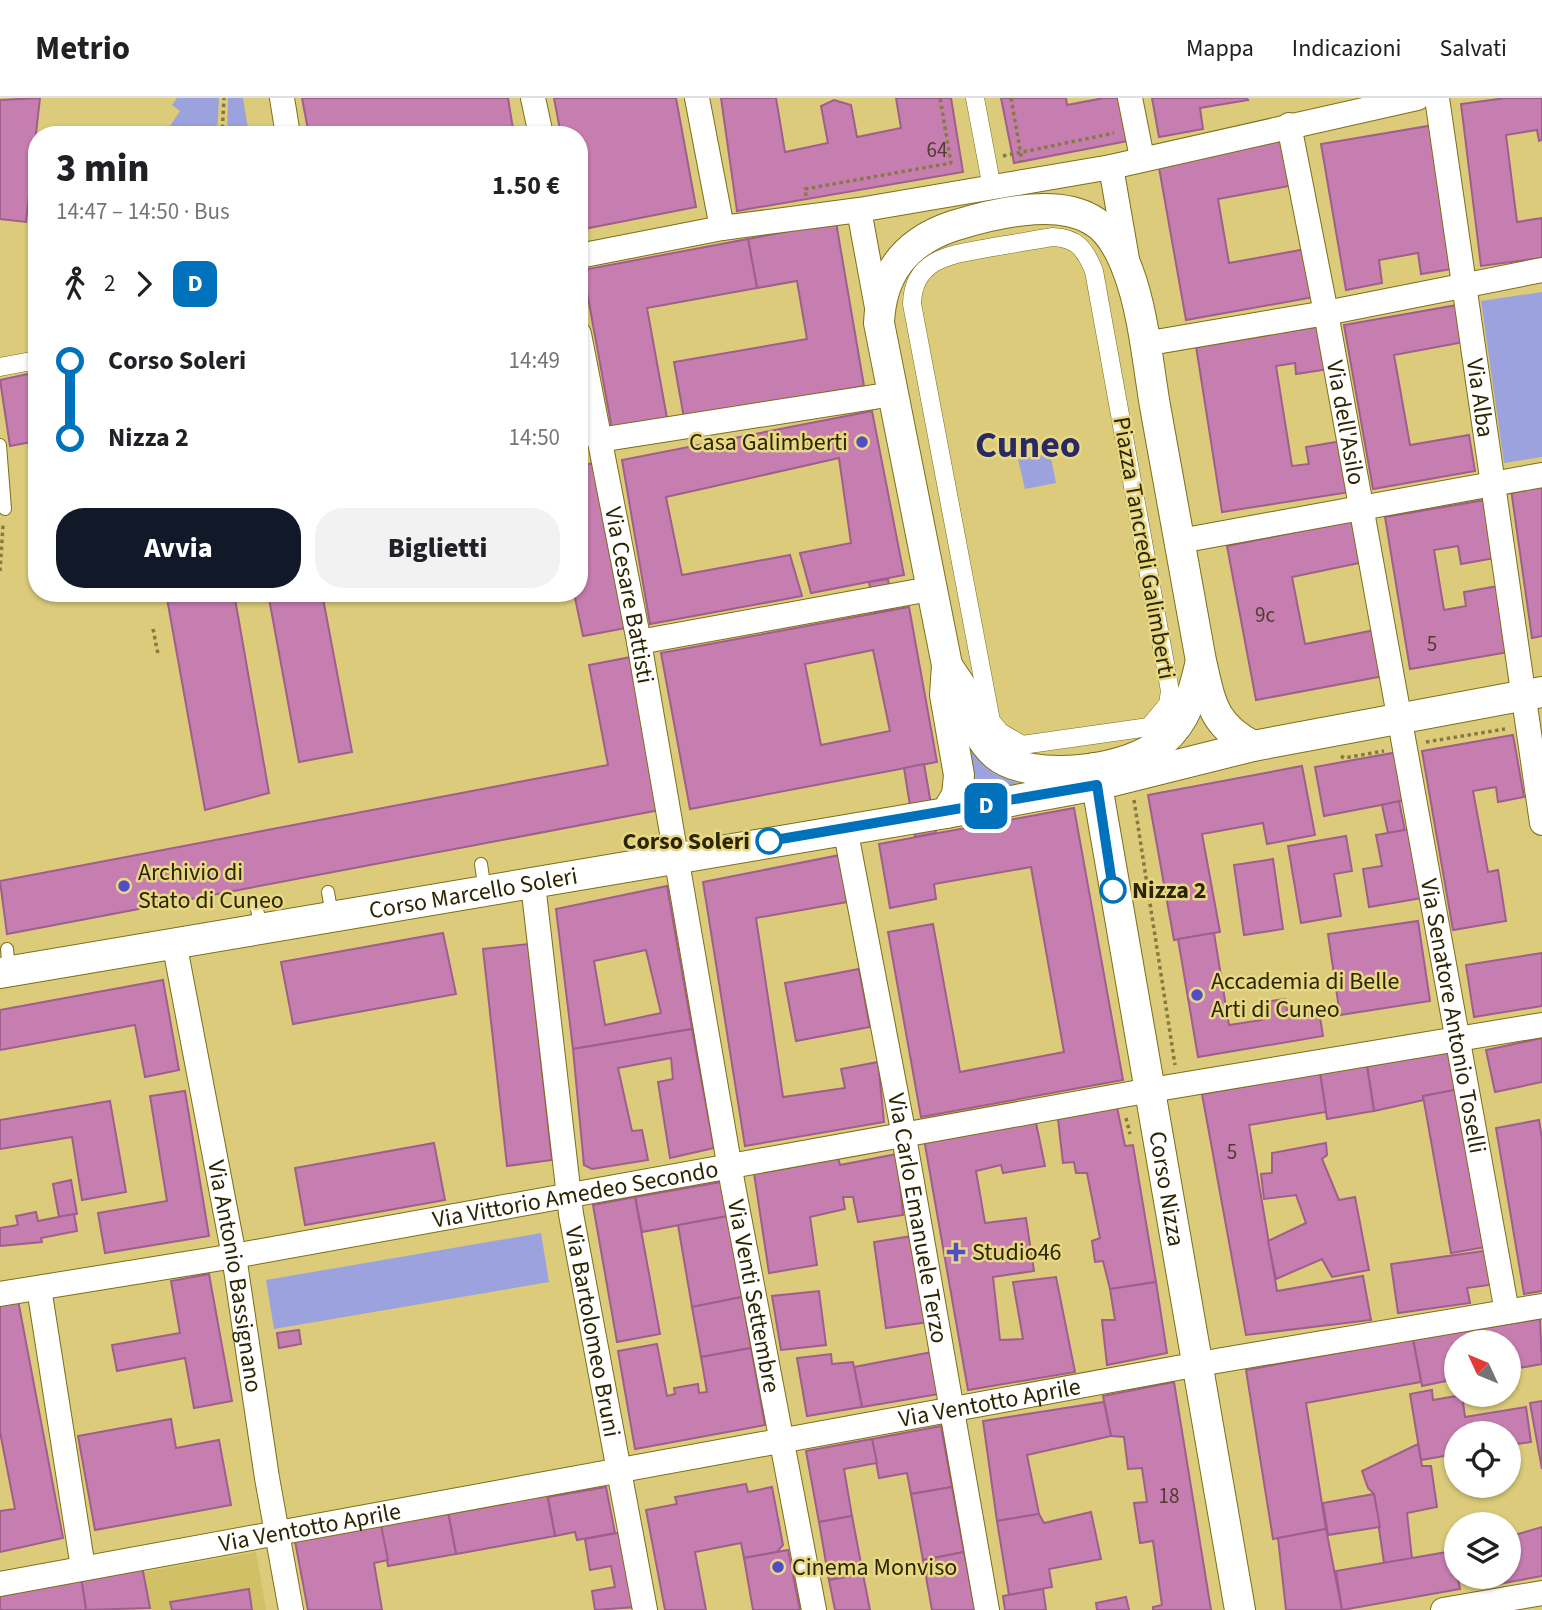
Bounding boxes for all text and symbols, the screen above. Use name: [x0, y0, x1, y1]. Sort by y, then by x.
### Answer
text: Metrio: [35, 25, 130, 72]
text: Mappa: [1186, 31, 1254, 66]
text: Indicazioni: [1292, 31, 1401, 66]
text: Salvati: [1439, 31, 1507, 66]
house number: 64: [927, 135, 947, 165]
text: 3 min: [56, 142, 149, 196]
text: 1.50 €: [492, 167, 560, 204]
text: 14:47 – 14:50 · Bus: [56, 195, 230, 228]
icon: walk: [56, 265, 94, 303]
icon: forward: [125, 265, 163, 303]
text: D: [187, 266, 203, 301]
text: 2: [104, 267, 115, 300]
text: Corso Soleri: [108, 342, 246, 379]
text: 14:49: [509, 344, 560, 377]
street label: Via Alba: [1457, 356, 1503, 440]
street label: Via dell'Asilo: [1317, 357, 1374, 488]
street label: Piazza Tancredi Galimberti: [1104, 414, 1184, 682]
district label: Cuneo: [975, 418, 1081, 472]
text: Nizza 2: [108, 419, 189, 456]
text: 14:50: [509, 421, 560, 454]
place label: Casa Galimberti: [689, 425, 848, 460]
marker: Casa Galimberti: [854, 434, 870, 450]
street label: Via Cesare Battisti: [596, 504, 663, 686]
button: Avvia: [56, 508, 301, 588]
button: Biglietti: [315, 508, 560, 588]
house number: 9c: [1255, 600, 1275, 630]
house number: 5: [1427, 629, 1437, 659]
line badge: D: [963, 783, 1009, 829]
text: D: [978, 788, 994, 823]
place label: Corso Soleri: [622, 824, 750, 859]
marker: Corso Soleri: [756, 828, 782, 854]
place label: Archivio di Stato di Cuneo: [138, 855, 284, 918]
street label: Corso Marcello Soleri: [366, 858, 580, 928]
place label: Nizza 2: [1132, 873, 1206, 908]
street label: Via Senatore Antonio Toselli: [1411, 876, 1495, 1156]
marker: Nizza 2: [1100, 877, 1126, 903]
marker: Archivio di Stato di Cuneo: [116, 878, 132, 894]
place label: Accademia di Belle Arti di Cuneo: [1211, 964, 1399, 1027]
marker: Accademia di Belle Arti di Cuneo: [1189, 987, 1205, 1003]
street label: Via Carlo Emanuele Terzo: [879, 1090, 957, 1346]
street label: Corso Nizza: [1140, 1128, 1194, 1249]
house number: 5: [1227, 1137, 1237, 1167]
street label: Via Vittorio Amedeo Secondo: [430, 1151, 721, 1237]
street label: Via Antonio Bassignano: [199, 1157, 272, 1395]
street label: Via Venti Settembre: [718, 1197, 790, 1396]
street label: Via Bartolomeo Bruni: [556, 1223, 630, 1440]
place label: Studio46: [972, 1235, 1062, 1270]
marker: Studio46: [946, 1242, 966, 1262]
north arrow: [1444, 1330, 1521, 1407]
map controls: [1444, 1330, 1521, 1589]
street label: Via Ventotto Aprile: [896, 1369, 1083, 1436]
button: locate: [1444, 1421, 1521, 1498]
house number: 18: [1159, 1481, 1179, 1511]
street label: Via Ventotto Aprile: [216, 1493, 404, 1561]
button: layers: [1444, 1512, 1521, 1589]
place label: Cinema Monviso: [792, 1550, 957, 1585]
marker: Cinema Monviso: [770, 1559, 786, 1575]

